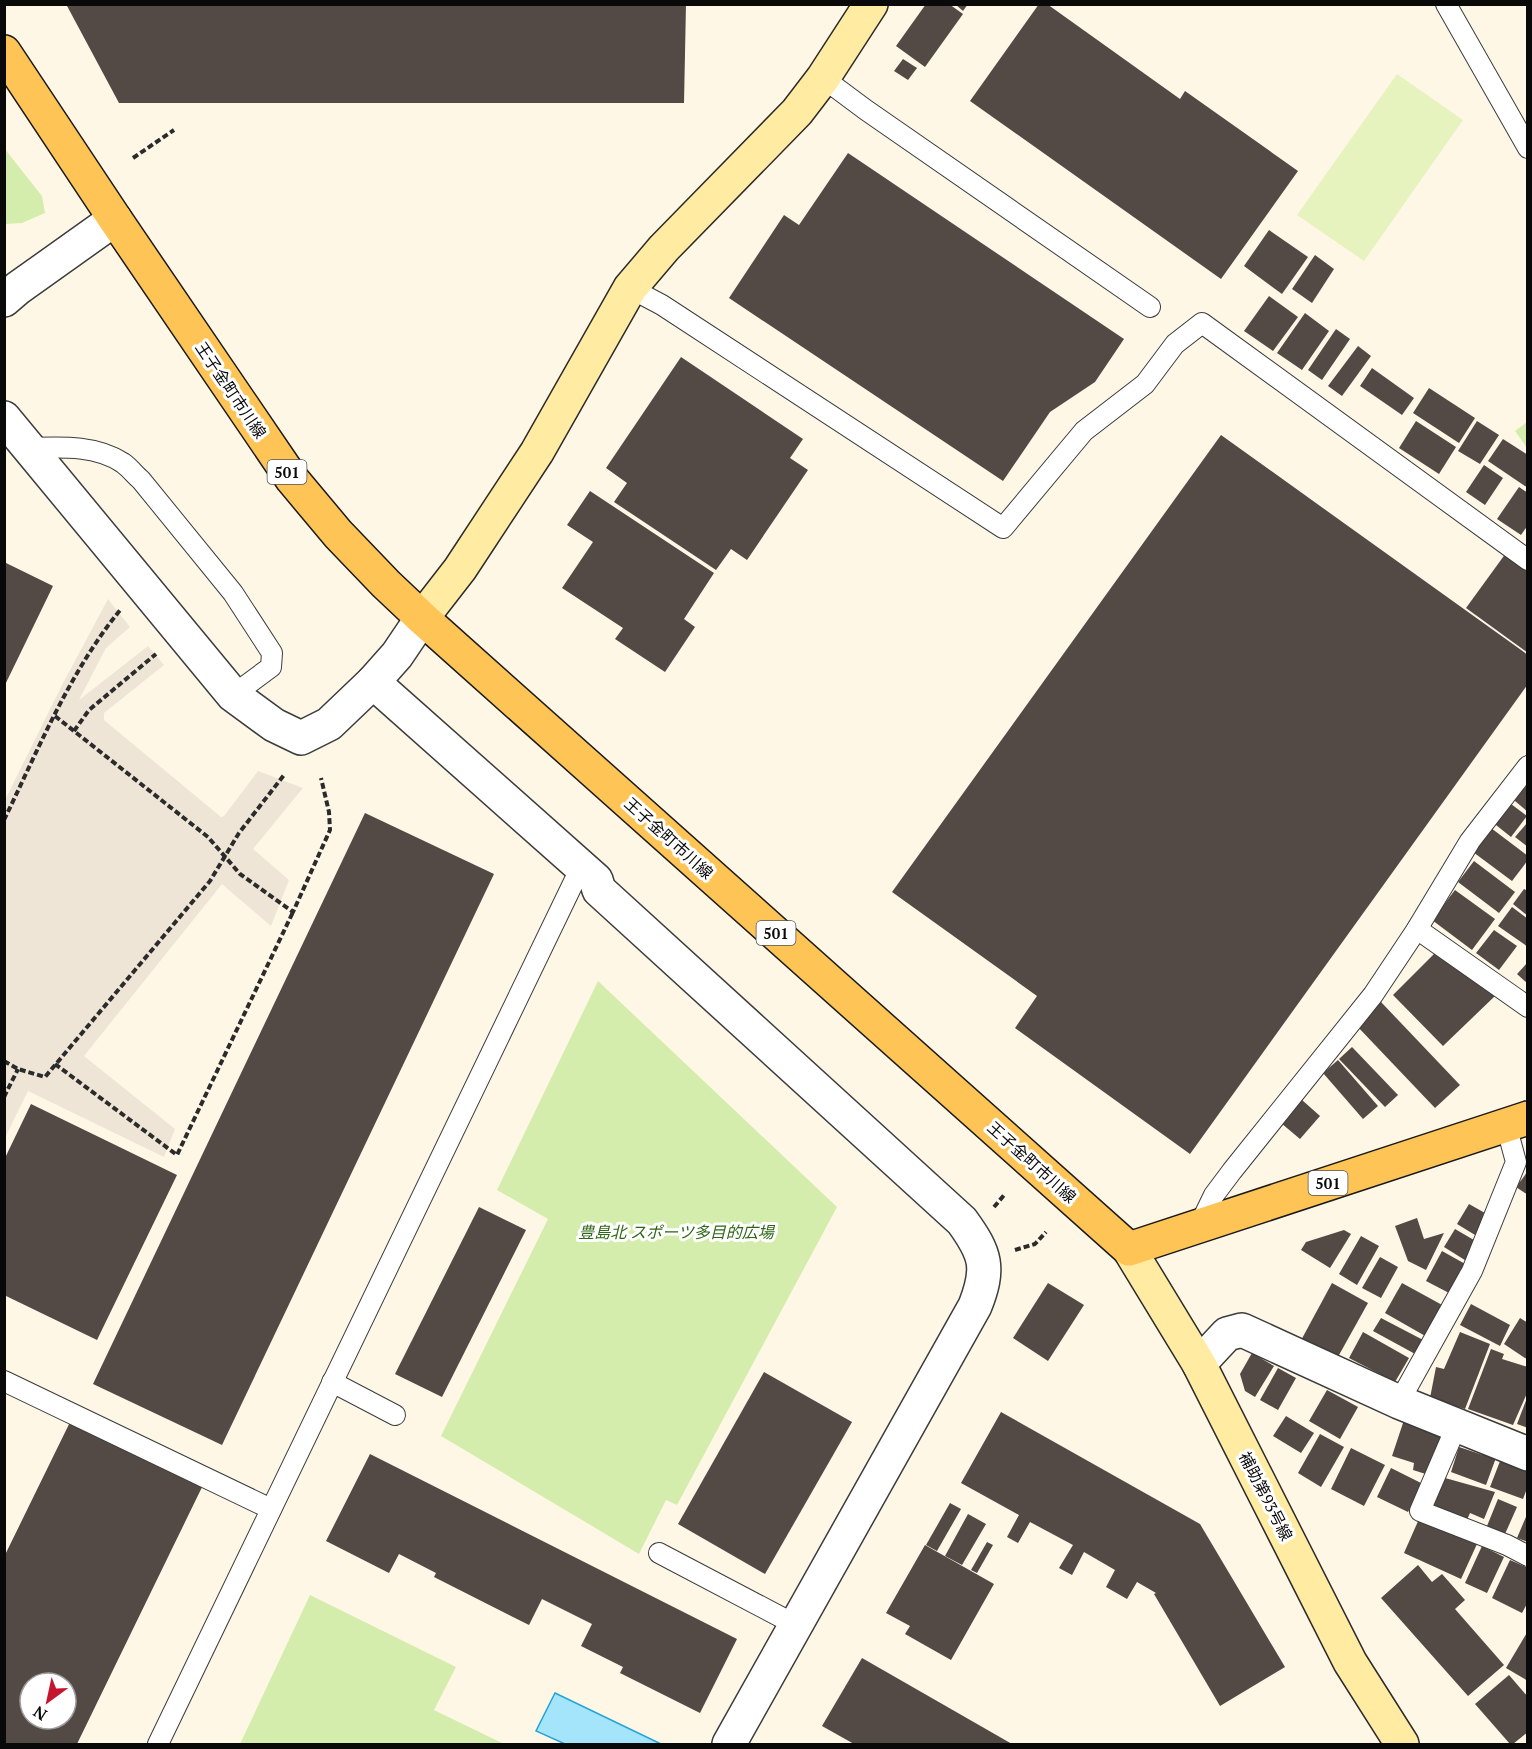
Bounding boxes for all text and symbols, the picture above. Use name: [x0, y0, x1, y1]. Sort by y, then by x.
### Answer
street label: 王子金町市川線: [191, 337, 271, 443]
road number: 501: [268, 460, 306, 484]
street label: 王子金町市川線: [620, 792, 718, 884]
road number: 501: [756, 921, 796, 945]
street label: 王子金町市川線: [983, 1116, 1081, 1208]
road number: 501: [1308, 1171, 1348, 1195]
park label: 豊島北 スポーツ多目的広場: [578, 1221, 776, 1243]
street label: 補助第93号線: [1234, 1448, 1298, 1544]
north arrow: [18, 1671, 78, 1731]
text: N: [29, 1701, 51, 1726]

